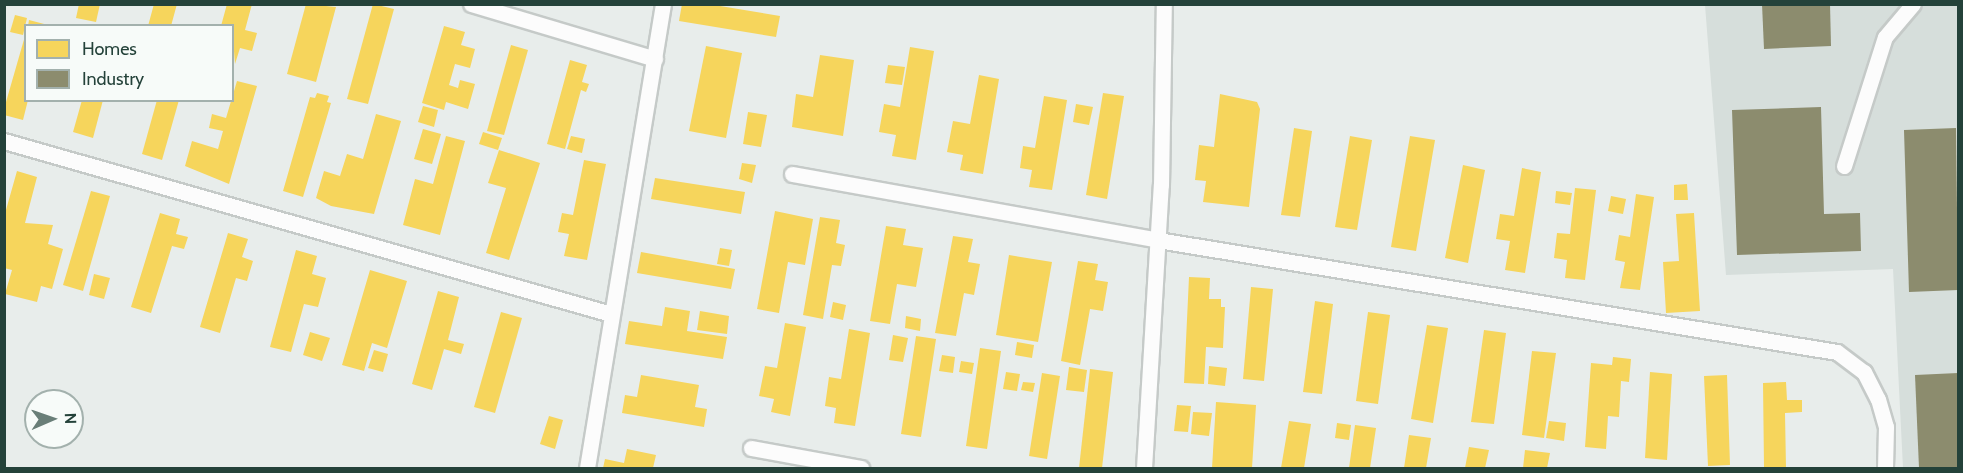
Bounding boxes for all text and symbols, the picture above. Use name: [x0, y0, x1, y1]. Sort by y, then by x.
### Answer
legend: [24, 24, 234, 102]
text: Homes: [82, 38, 137, 60]
text: Industry: [82, 68, 144, 90]
north arrow: [24, 389, 84, 449]
text: N: [61, 412, 80, 424]

